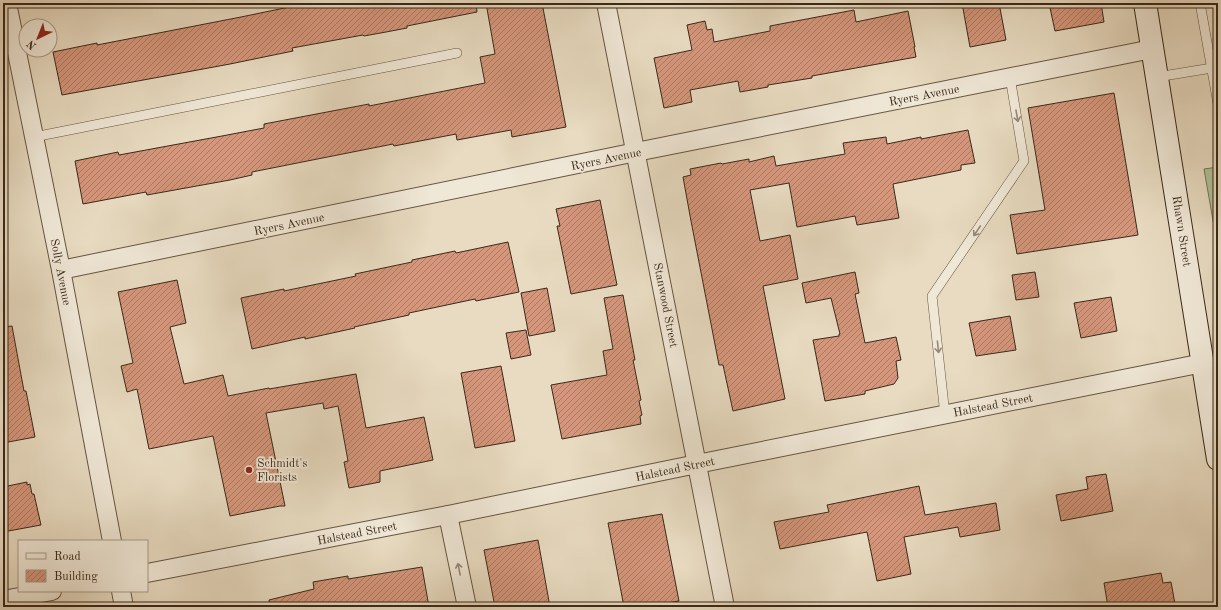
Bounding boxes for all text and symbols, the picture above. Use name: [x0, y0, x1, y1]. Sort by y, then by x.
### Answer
north arrow: [18, 18, 58, 58]
text: N: [25, 37, 39, 51]
street label: Ryers Avenue: [888, 83, 961, 109]
one-way arrow: [1013, 109, 1021, 122]
street label: Ryers Avenue: [570, 147, 643, 173]
street label: Rhawn Street: [1169, 195, 1193, 268]
street label: Ryers Avenue: [253, 212, 326, 238]
one-way arrow: [973, 225, 981, 236]
street label: Solly Avenue: [48, 238, 72, 307]
street label: Stanwood Street: [651, 262, 679, 349]
one-way arrow: [934, 340, 941, 353]
street label: Halstead Street: [952, 392, 1034, 420]
street label: Halstead Street: [634, 456, 716, 484]
place label: Schmidt's Florists: [257, 458, 308, 484]
marker: Schmidt's Florists: [244, 465, 254, 475]
street label: Halstead Street: [316, 520, 398, 548]
legend: [18, 540, 148, 592]
text: Road: [54, 551, 81, 563]
one-way arrow: [455, 563, 463, 576]
text: Building: [54, 571, 98, 583]

